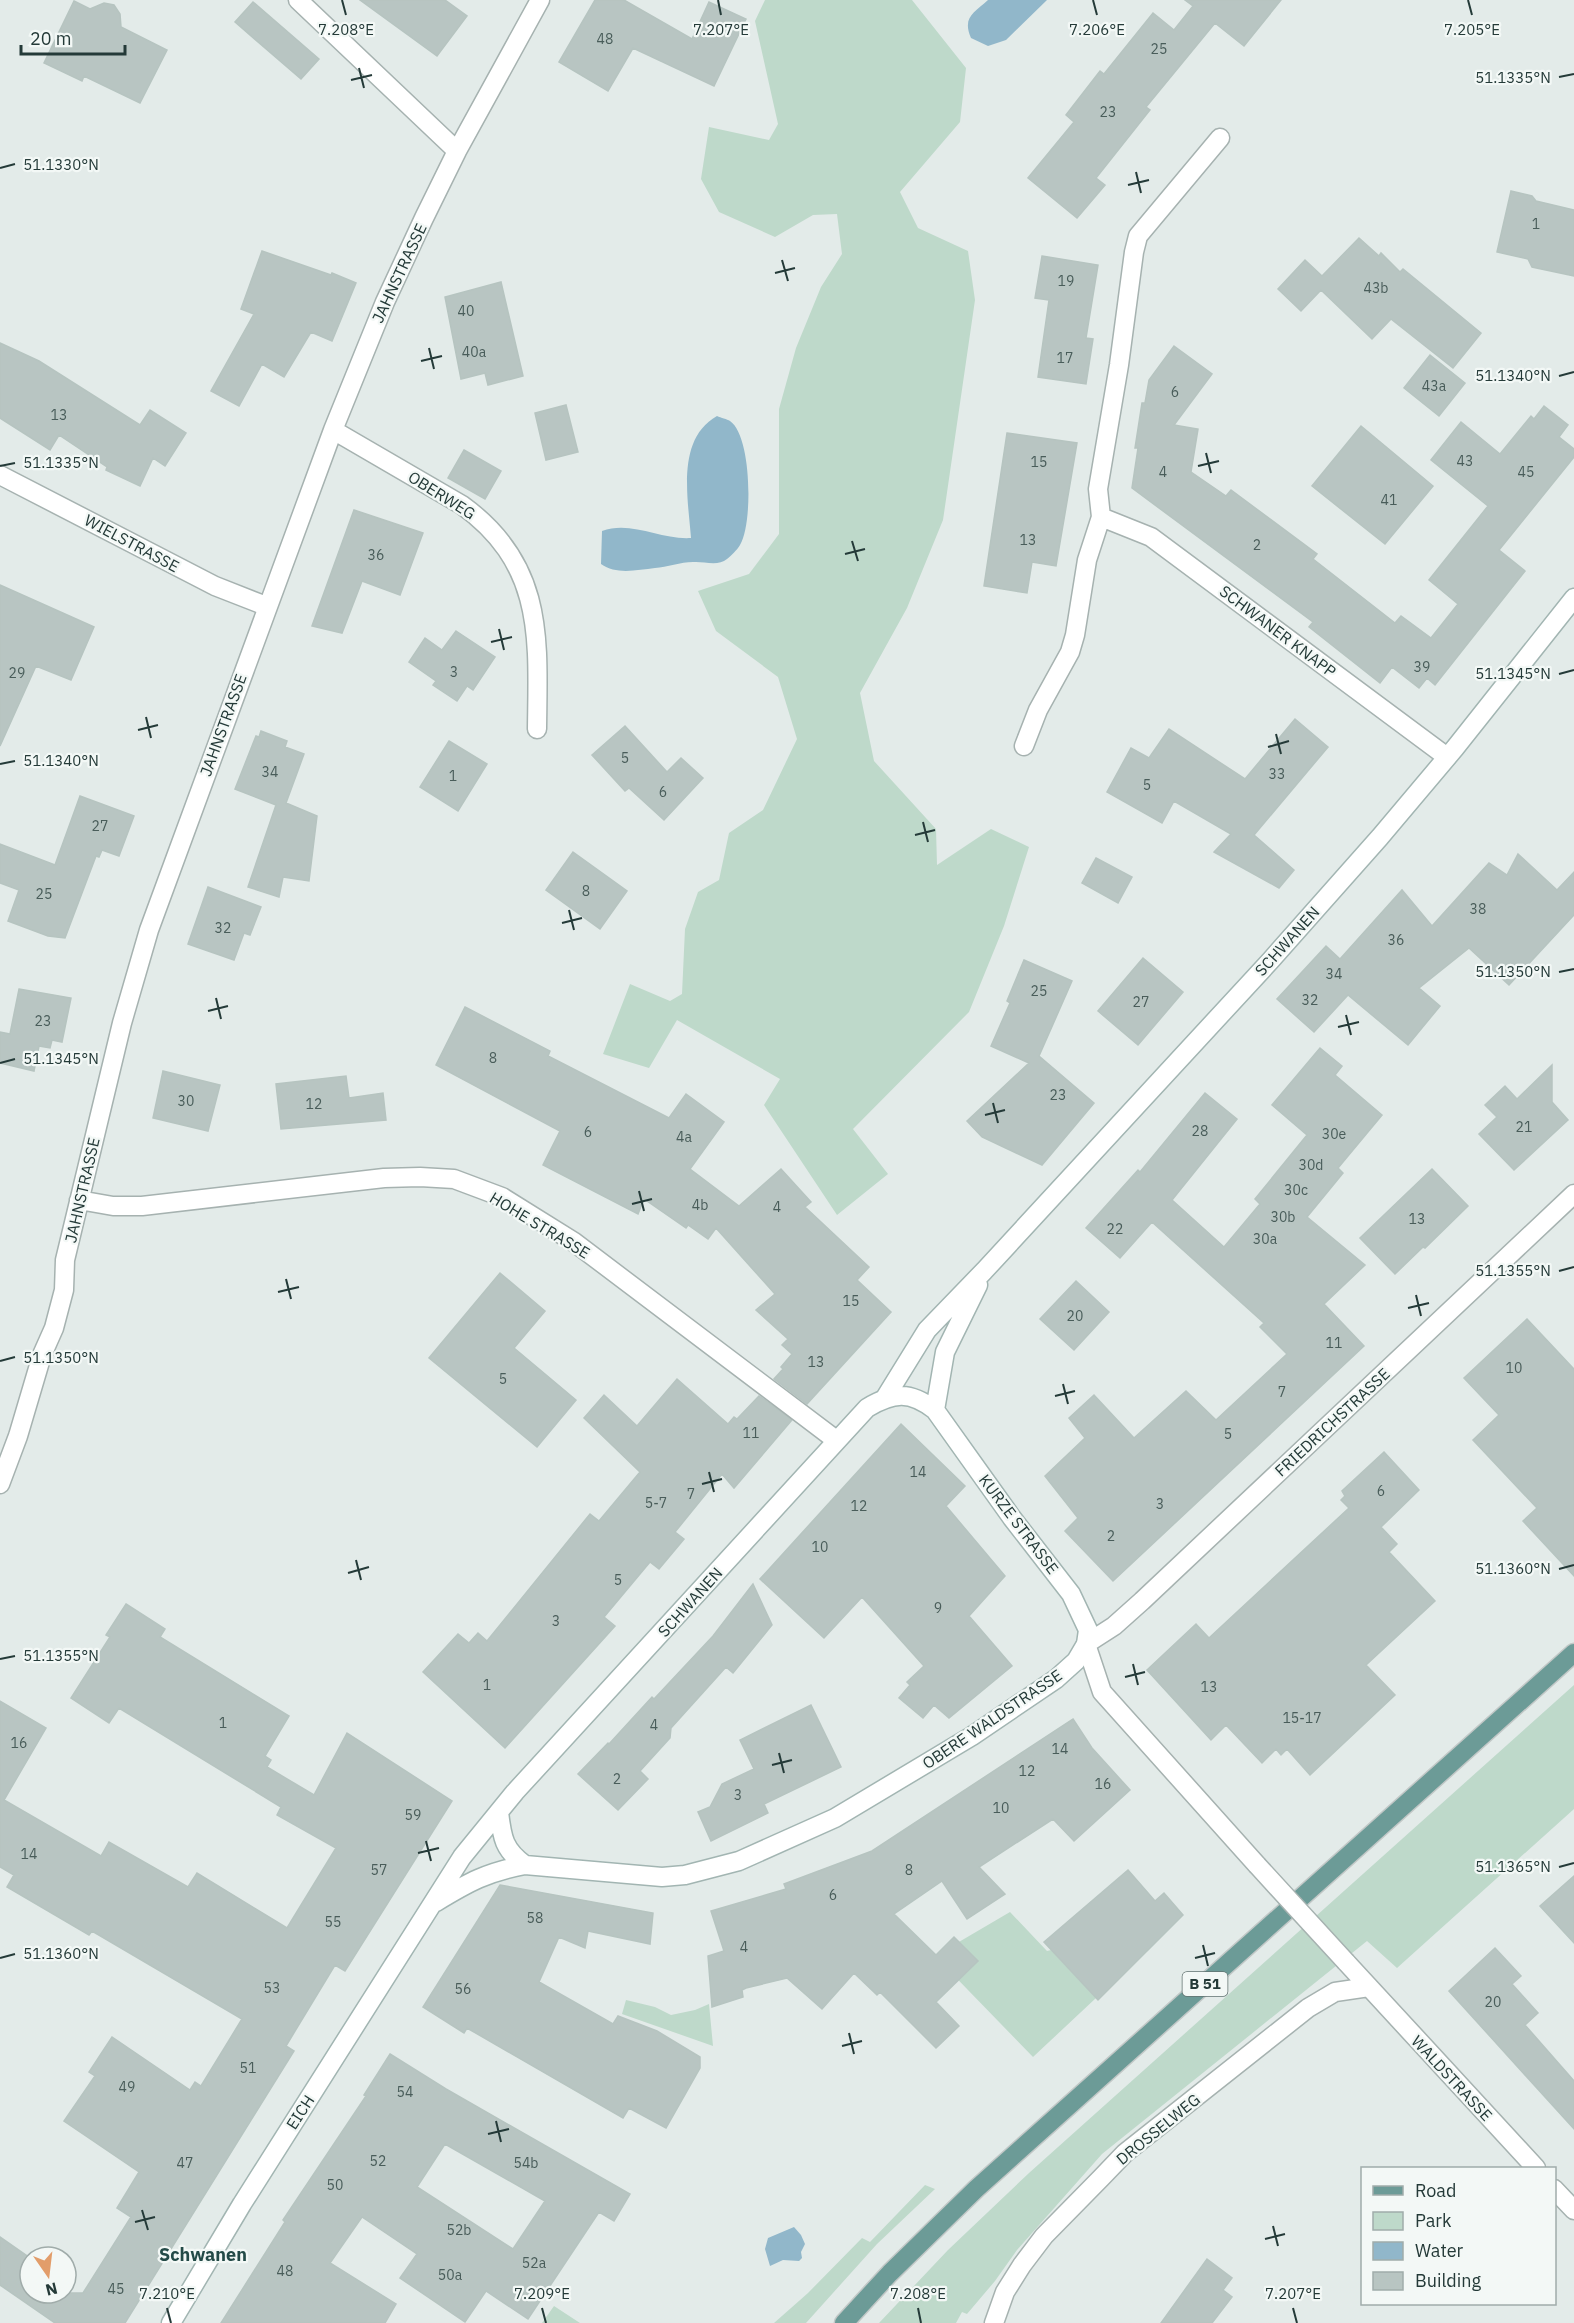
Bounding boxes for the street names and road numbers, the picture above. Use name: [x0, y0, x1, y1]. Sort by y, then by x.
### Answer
street label: JAHNSTRASSE: [367, 220, 431, 326]
street label: OBERWEG: [405, 466, 479, 524]
street label: WIELSTRASSE: [81, 510, 183, 576]
street label: SCHWANER KNAPP: [1216, 581, 1340, 682]
street label: JAHNSTRASSE: [195, 671, 251, 779]
street label: SCHWANEN: [1250, 902, 1324, 980]
street label: JAHNSTRASSE: [60, 1135, 104, 1245]
street label: HOHE STRASSE: [486, 1187, 594, 1263]
street label: FRIEDRICHSTRASSE: [1270, 1364, 1394, 1480]
street label: KURZE STRASSE: [975, 1470, 1063, 1578]
street label: SCHWANEN: [653, 1563, 727, 1641]
street label: OBERE WALDSTRASSE: [918, 1665, 1066, 1773]
road number: B 51: [1182, 1972, 1228, 1996]
street label: WALDSTRASSE: [1407, 2031, 1497, 2125]
street label: DROSSELWEG: [1112, 2089, 1204, 2169]
street label: EICH: [282, 2091, 318, 2133]

